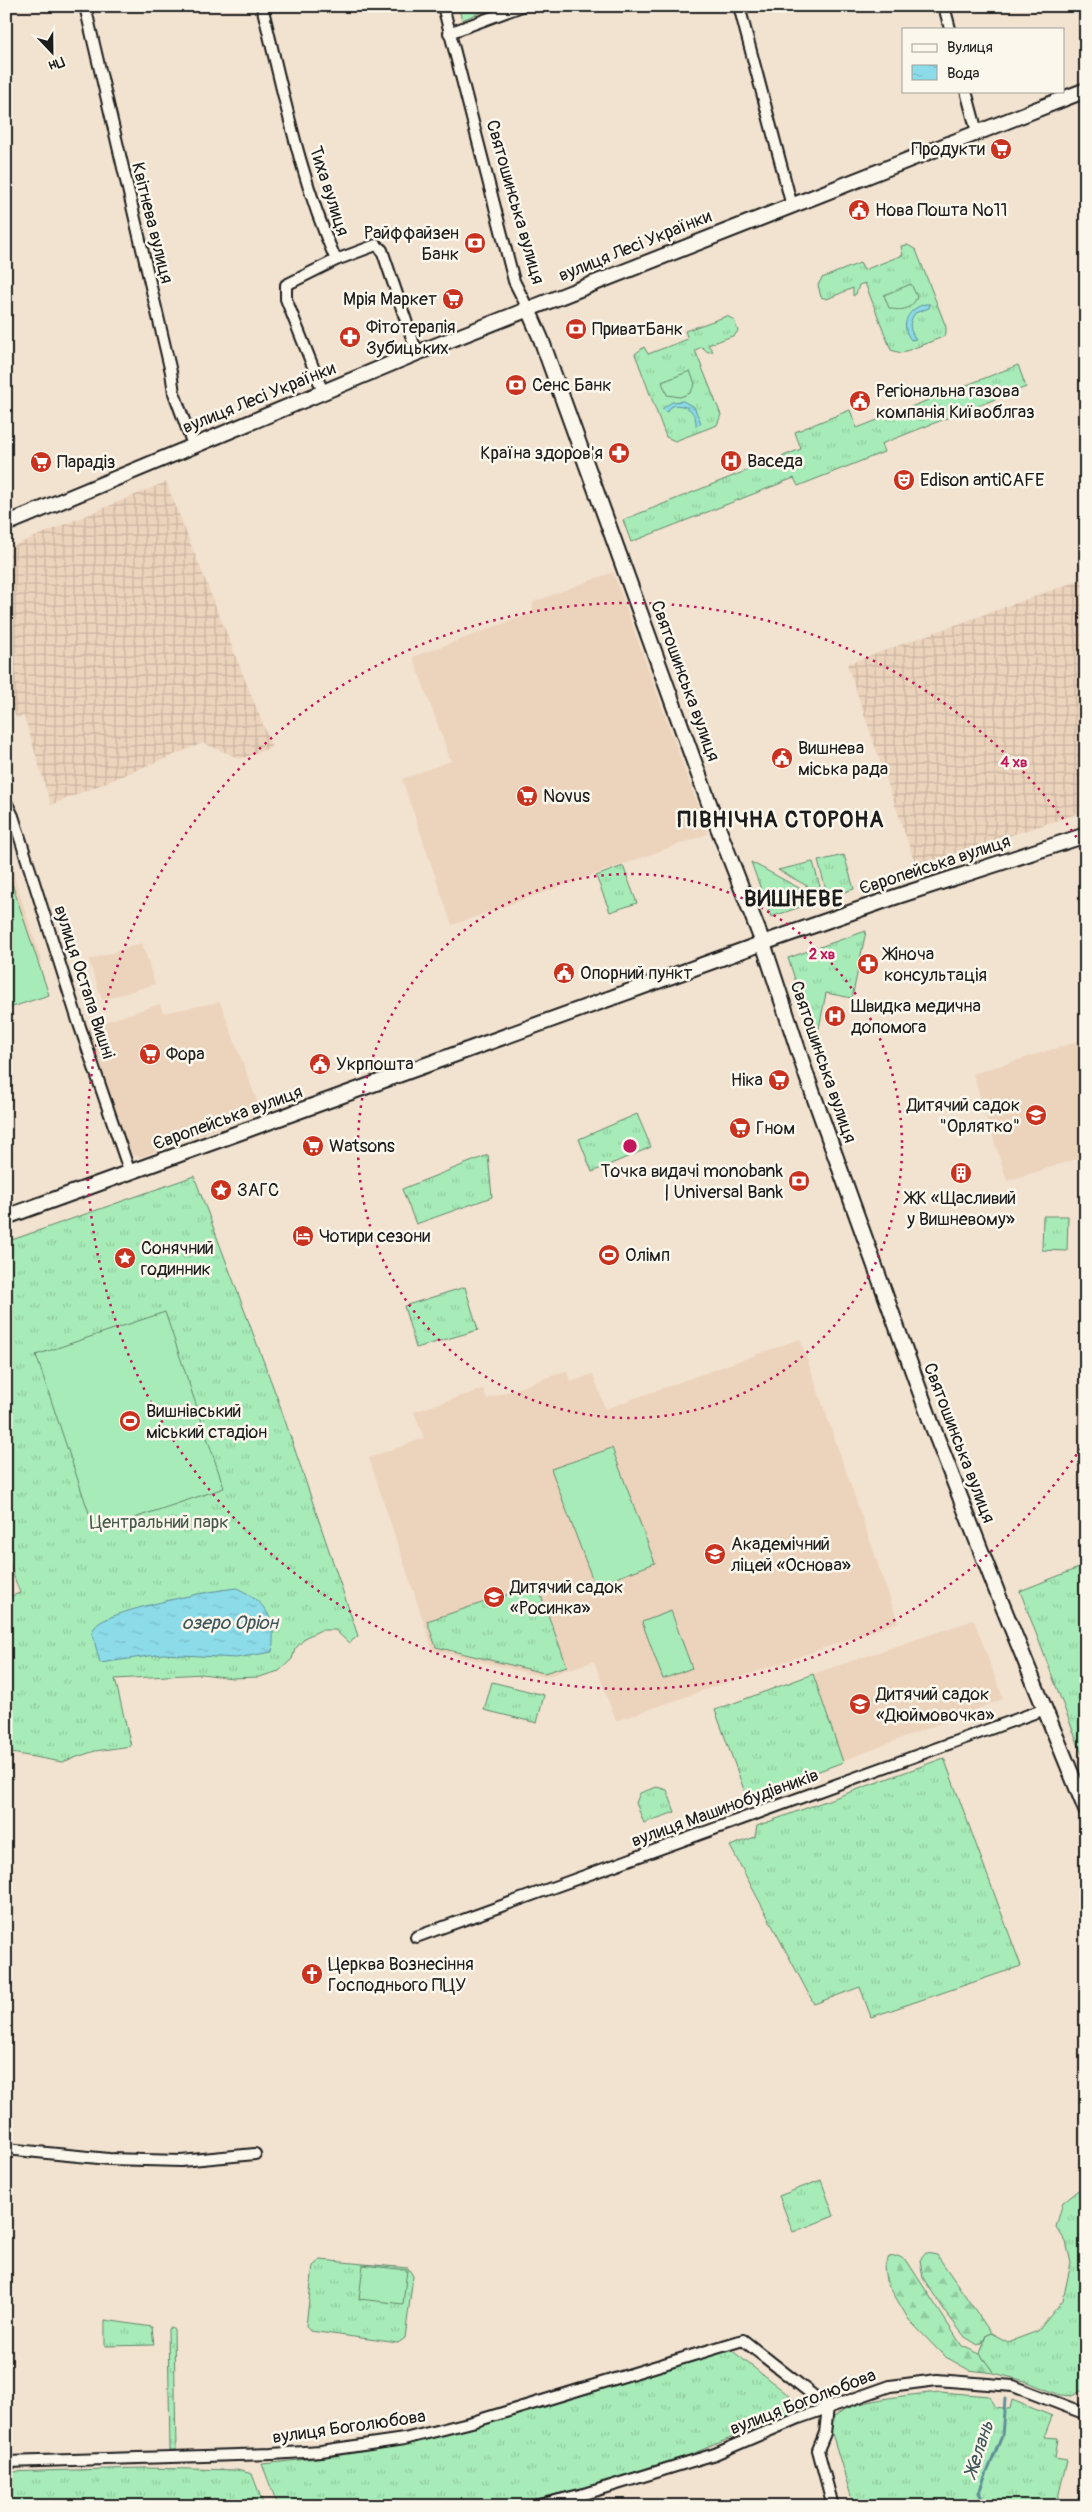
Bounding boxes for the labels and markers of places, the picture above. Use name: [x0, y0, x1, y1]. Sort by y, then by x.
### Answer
supermarket icon: Продукти: [989, 137, 1013, 161]
place label: Продукти: [911, 138, 985, 161]
public building icon: Нова Пошта №11: [847, 198, 871, 222]
place label: Нова Пошта №11: [875, 199, 1008, 222]
place label: Райффайзен Банк: [364, 222, 459, 266]
bank icon: Райффайзен Банк: [463, 231, 487, 255]
supermarket icon: Мрія Маркет: [441, 287, 465, 311]
place label: Мрія Маркет: [343, 288, 437, 311]
place label: Фітотерапія Зубицьких: [366, 316, 456, 360]
bank icon: ПриватБанк: [564, 317, 588, 341]
place label: ПриватБанк: [592, 318, 683, 341]
pharmacy icon: Фітотерапія Зубицьких: [338, 325, 362, 349]
bank icon: Сенс Банк: [504, 373, 528, 397]
place label: Сенс Банк: [532, 374, 611, 397]
place label: Регіональна газова компанія Київоблгаз: [876, 380, 1035, 424]
public building icon: Регіональна газова компанія Київоблгаз: [848, 389, 872, 413]
pharmacy icon: Країна здоров'я: [607, 441, 631, 465]
place label: Країна здоров'я: [480, 442, 603, 465]
hospital icon: Васеда: [719, 449, 743, 473]
supermarket icon: Парадіз: [29, 450, 53, 474]
place label: Васеда: [747, 450, 803, 473]
place label: Парадіз: [57, 451, 116, 474]
theatre icon: Edison antiCAFE: [892, 468, 916, 492]
place label: Edison antiCAFE: [920, 469, 1044, 492]
place label: Вишнева міська рада: [798, 737, 888, 781]
public building icon: Вишнева міська рада: [770, 746, 794, 770]
supermarket icon: Novus: [515, 784, 539, 808]
place label: Novus: [543, 785, 590, 808]
place label: Жіноча консультація: [881, 943, 987, 987]
pharmacy icon: Жіноча консультація: [856, 952, 880, 976]
public building icon: Опорний пункт: [552, 961, 576, 985]
place label: Опорний пункт: [580, 962, 692, 985]
place label: Швидка медична допомога: [851, 995, 981, 1039]
hospital icon: Швидка медична допомога: [823, 1004, 847, 1028]
supermarket icon: Фора: [138, 1042, 162, 1066]
place label: Фора: [166, 1043, 205, 1066]
public building icon: Укрпошта: [308, 1052, 332, 1076]
place label: Укрпошта: [336, 1053, 414, 1076]
supermarket icon: Ніка: [767, 1068, 791, 1092]
place label: Ніка: [731, 1069, 763, 1092]
place label: Дитячий садок "Орлятко": [906, 1094, 1020, 1138]
school or university icon: Дитячий садок "Орлятко": [1024, 1103, 1048, 1127]
supermarket icon: Гном: [728, 1116, 752, 1140]
place label: Гном: [756, 1117, 795, 1140]
supermarket icon: Watsons: [301, 1134, 325, 1158]
place label: Watsons: [329, 1135, 395, 1158]
centre of rings: [621, 1137, 639, 1155]
place label: Точка видачі monobank | Universal Bank: [600, 1160, 783, 1204]
building icon: ЖК «Щасливий у Вишневому»: [949, 1161, 973, 1185]
bank icon: Точка видачі monobank | Universal Bank: [787, 1169, 811, 1193]
place icon: ЗАГС: [209, 1178, 233, 1202]
place label: ЗАГС: [237, 1179, 279, 1202]
place label: ЖК «Щасливий у Вишневому»: [903, 1187, 1016, 1231]
hotel icon: Чотири сезони: [291, 1224, 315, 1248]
place label: Чотири сезони: [319, 1225, 430, 1248]
place label: Сонячний годинник: [141, 1237, 214, 1281]
sports icon: Олімп: [597, 1243, 621, 1267]
place label: Олімп: [625, 1244, 670, 1267]
place icon: Сонячний годинник: [113, 1246, 137, 1270]
place label: Вишнівський міський стадіон: [146, 1400, 267, 1444]
sports icon: Вишнівський міський стадіон: [118, 1409, 142, 1433]
place label: Академічний ліцей «Основа»: [731, 1533, 851, 1577]
school or university icon: Академічний ліцей «Основа»: [703, 1542, 727, 1566]
place label: Дитячий садок «Росинка»: [509, 1576, 623, 1620]
school or university icon: Дитячий садок «Росинка»: [482, 1585, 506, 1609]
place label: Дитячий садок «Дюймовочка»: [875, 1683, 994, 1727]
school or university icon: Дитячий садок «Дюймовочка»: [848, 1692, 872, 1716]
place label: Церква Вознесіння Господнього ПЦУ: [328, 1953, 474, 1997]
church icon: Церква Вознесіння Господнього ПЦУ: [300, 1962, 324, 1986]

